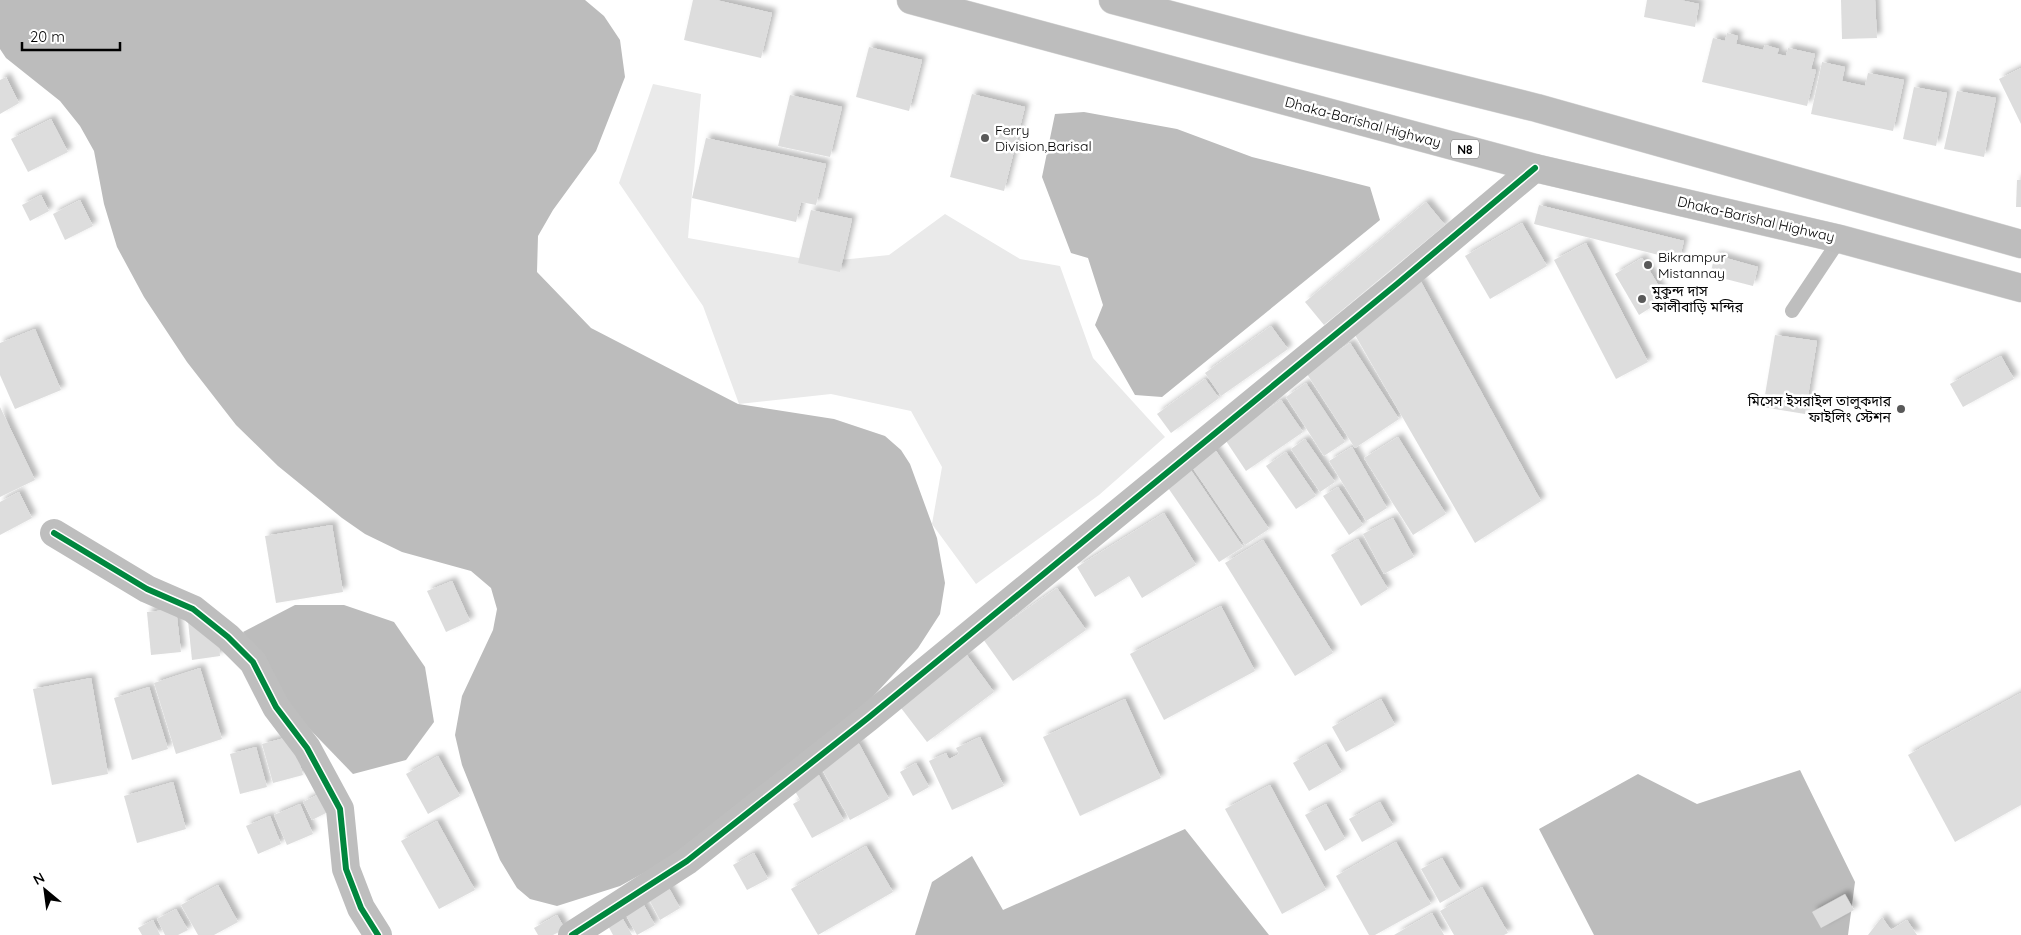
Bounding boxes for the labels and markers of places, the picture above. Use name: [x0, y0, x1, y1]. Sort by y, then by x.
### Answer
place label: Ferry Division,Barisal: [995, 121, 1092, 155]
marker: Ferry Division,Barisal: [979, 132, 991, 144]
place label: Bikrampur Mistannay: [1658, 248, 1727, 282]
marker: Bikrampur Mistannay: [1642, 259, 1654, 271]
place label: মুকুন্দ দাস কালীবাড়ি মন্দির: [1651, 282, 1744, 316]
marker: মুকুন্দ দাস কালীবাড়ি মন্দির: [1636, 293, 1648, 305]
place label: মিসেস ইসরাইল তালুকদার ফাইলিং স্টেশন: [1747, 392, 1892, 426]
marker: মিসেস ইসরাইল তালুকদার ফাইলিং স্টেশন: [1895, 403, 1907, 415]

